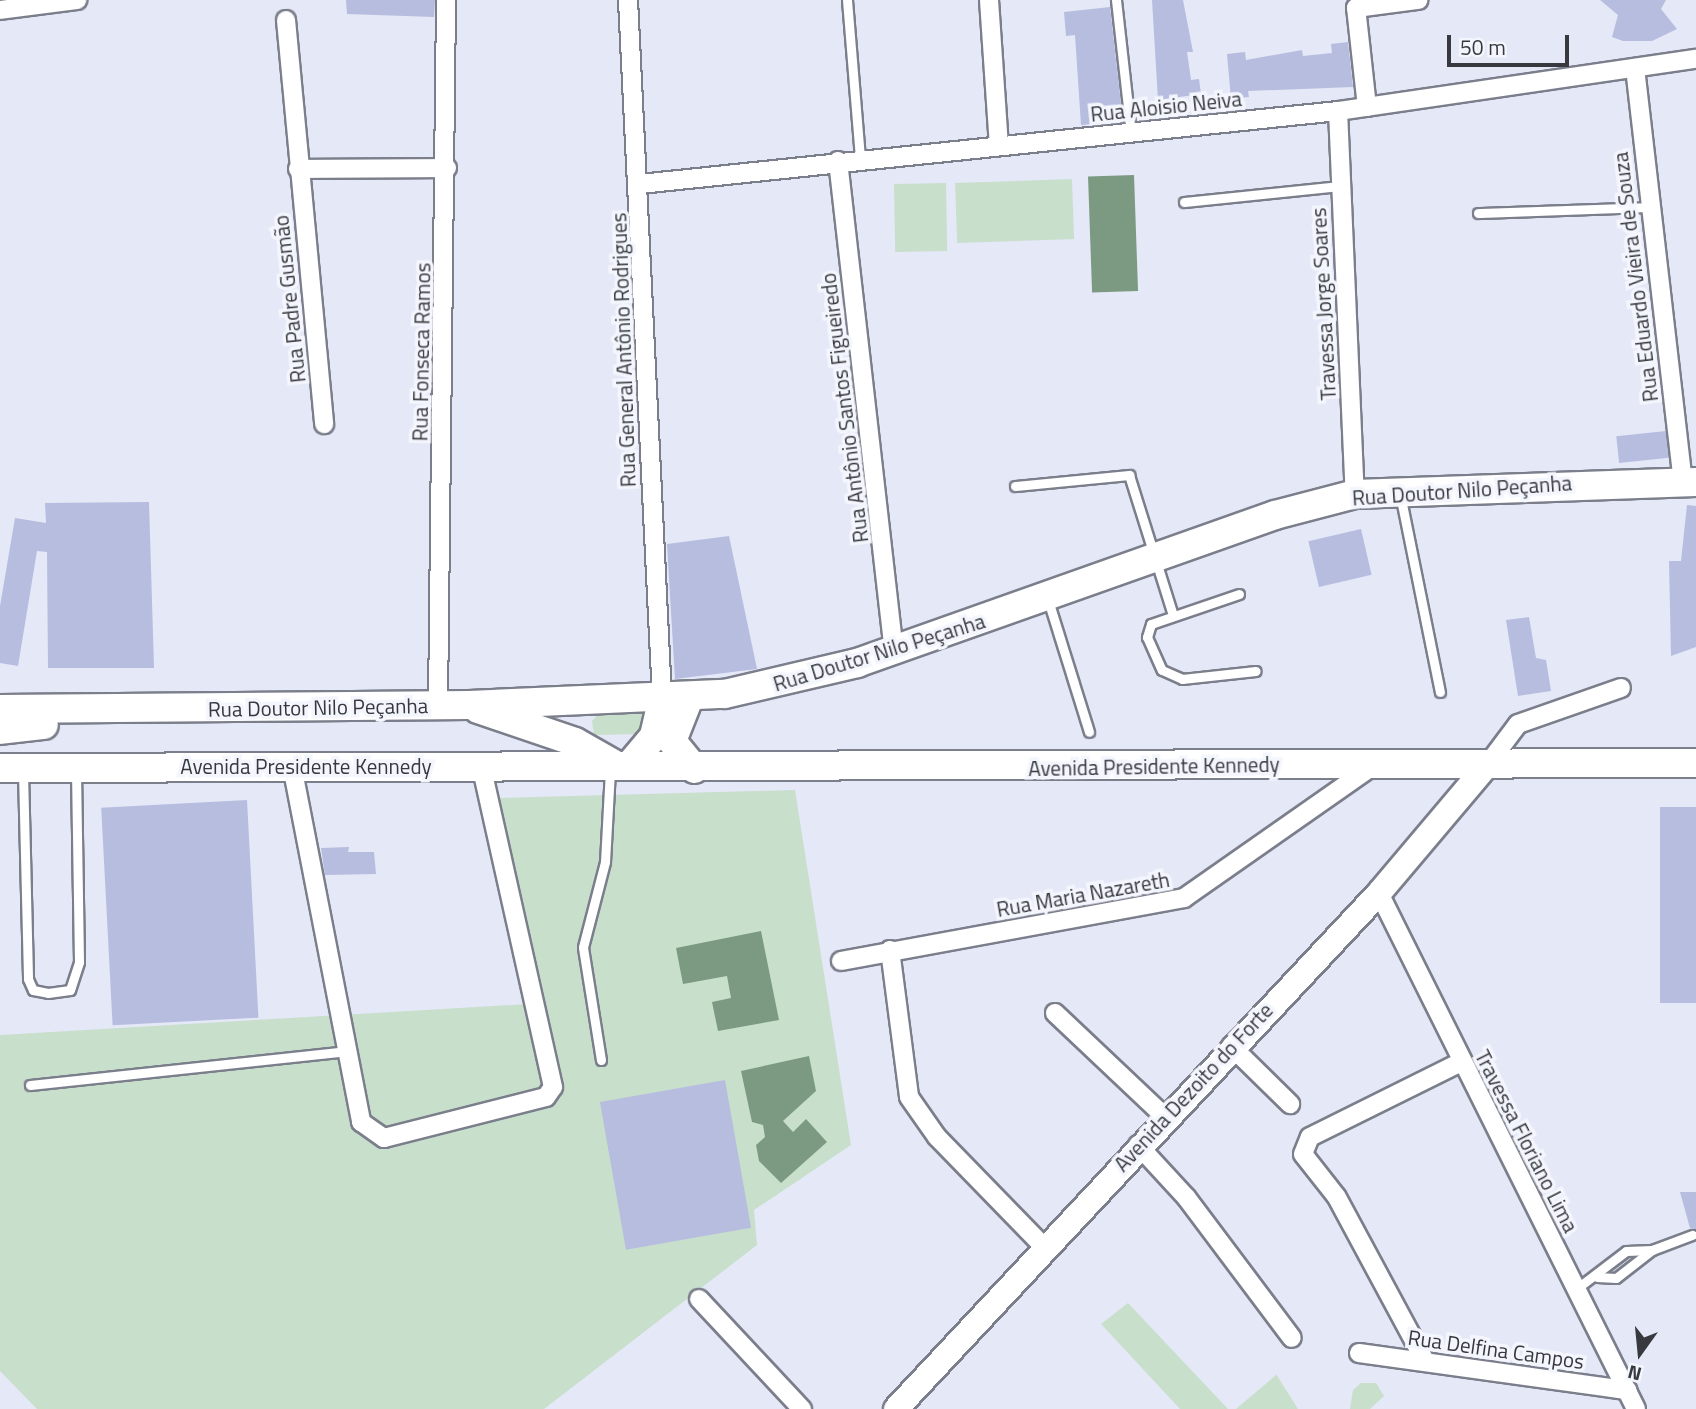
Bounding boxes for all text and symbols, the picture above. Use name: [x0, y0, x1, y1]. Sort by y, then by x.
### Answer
scale bar: [1451, 21, 1574, 65]
text: 50 m: [1460, 31, 1506, 63]
street label: Rua Aloisio Neiva: [1089, 86, 1243, 126]
street label: Rua Eduardo Vieira de Souza: [1607, 151, 1663, 403]
street label: Travessa Jorge Soares: [1305, 207, 1341, 401]
street label: Rua General Antônio Rodrigues: [606, 212, 640, 488]
street label: Rua Padre Gusmão: [268, 214, 310, 384]
street label: Rua Fonseca Ramos: [407, 262, 435, 442]
street label: Rua Antônio Santos Figueiredo: [815, 272, 873, 544]
street label: Rua Doutor Nilo Peçanha: [1351, 470, 1573, 510]
street label: Rua Doutor Nilo Peçanha: [770, 608, 988, 696]
street label: Rua Doutor Nilo Peçanha: [208, 692, 428, 722]
street label: Avenida Presidente Kennedy: [1028, 751, 1280, 781]
street label: Avenida Presidente Kennedy: [180, 753, 432, 779]
street label: Rua Maria Nazareth: [994, 866, 1172, 922]
street label: Avenida Dezoito do Forte: [1108, 998, 1278, 1176]
street label: Travessa Floriano Lima: [1470, 1046, 1584, 1236]
north arrow: [1605, 1318, 1675, 1388]
street label: Rua Delfina Campos: [1406, 1324, 1586, 1374]
text: N: [1624, 1358, 1645, 1389]

